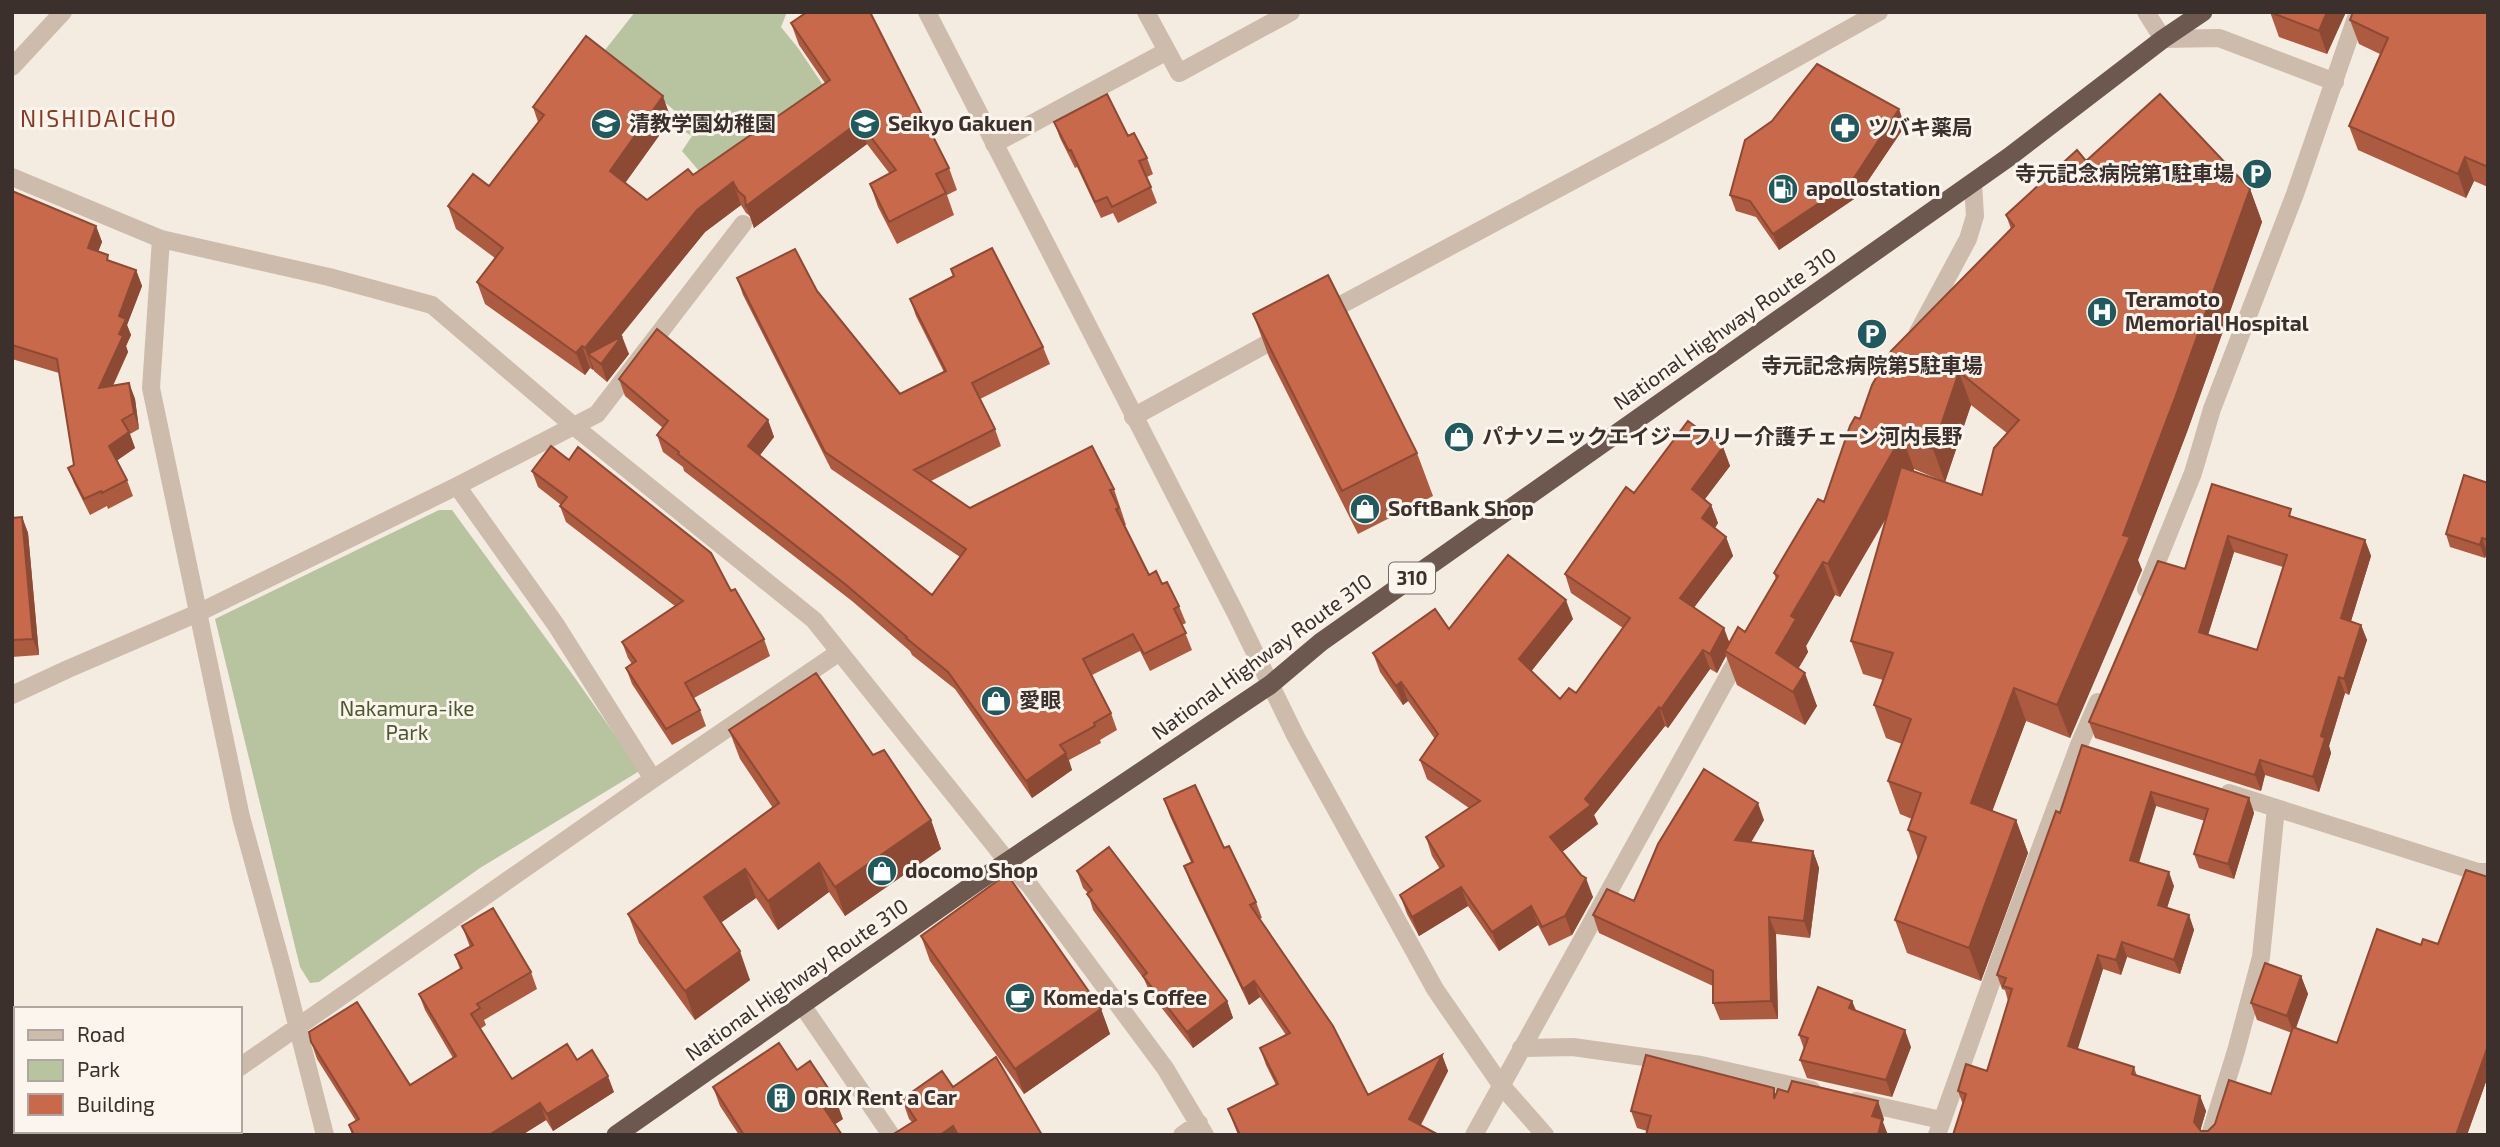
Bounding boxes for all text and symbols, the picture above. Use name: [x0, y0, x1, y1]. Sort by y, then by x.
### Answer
district label: NISHIDAICHO: [20, 104, 178, 132]
school or university icon: 清教学園幼稚園: [589, 107, 623, 141]
school or university icon: Seikyo Gakuen: [848, 107, 882, 141]
place label: 清教学園幼稚園: [629, 110, 776, 135]
place label: Seikyo Gakuen: [888, 110, 1033, 136]
pharmacy icon: ツバキ薬局: [1828, 111, 1862, 145]
place label: ツバキ薬局: [1868, 114, 1973, 139]
parking icon: 寺元記念病院第1駐車場: [2240, 157, 2274, 191]
place label: 寺元記念病院第1駐車場: [2015, 160, 2234, 185]
fuel station icon: apollostation: [1766, 172, 1800, 206]
place label: apollostation: [1806, 175, 1940, 200]
street label: National Highway Route 310: [1608, 241, 1840, 414]
place label: Teramoto Memorial Hospital: [2125, 286, 2309, 335]
hospital icon: Teramoto Memorial Hospital: [2085, 295, 2119, 329]
parking icon: 寺元記念病院第5駐車場: [1855, 317, 1889, 351]
place label: 寺元記念病院第5駐車場: [1761, 352, 1983, 377]
shop icon: パナソニックエイジーフリー介護チェーン河内長野: [1442, 420, 1476, 454]
place label: パナソニックエイジーフリー介護チェーン河内長野: [1482, 423, 1963, 448]
shop icon: SoftBank Shop: [1348, 492, 1382, 526]
place label: SoftBank Shop: [1388, 495, 1534, 520]
road number: 310: [1389, 562, 1435, 594]
street label: National Highway Route 310: [1146, 567, 1376, 744]
shop icon: 愛眼: [979, 684, 1013, 718]
place label: 愛眼: [1019, 687, 1061, 712]
park label: Nakamura-ike Park: [339, 695, 475, 744]
shop icon: docomo Shop: [865, 854, 899, 888]
place label: docomo Shop: [905, 857, 1038, 882]
street label: National Highway Route 310: [680, 892, 912, 1065]
cafe icon: Komeda's Coffee: [1003, 981, 1037, 1015]
place label: Komeda's Coffee: [1043, 984, 1207, 1009]
legend: [14, 1007, 242, 1133]
text: Road: [77, 1021, 125, 1046]
text: Park: [77, 1056, 120, 1081]
building icon: ORIX Rent a Car: [764, 1081, 798, 1115]
place label: ORIX Rent a Car: [804, 1084, 957, 1109]
text: Building: [77, 1091, 155, 1116]

